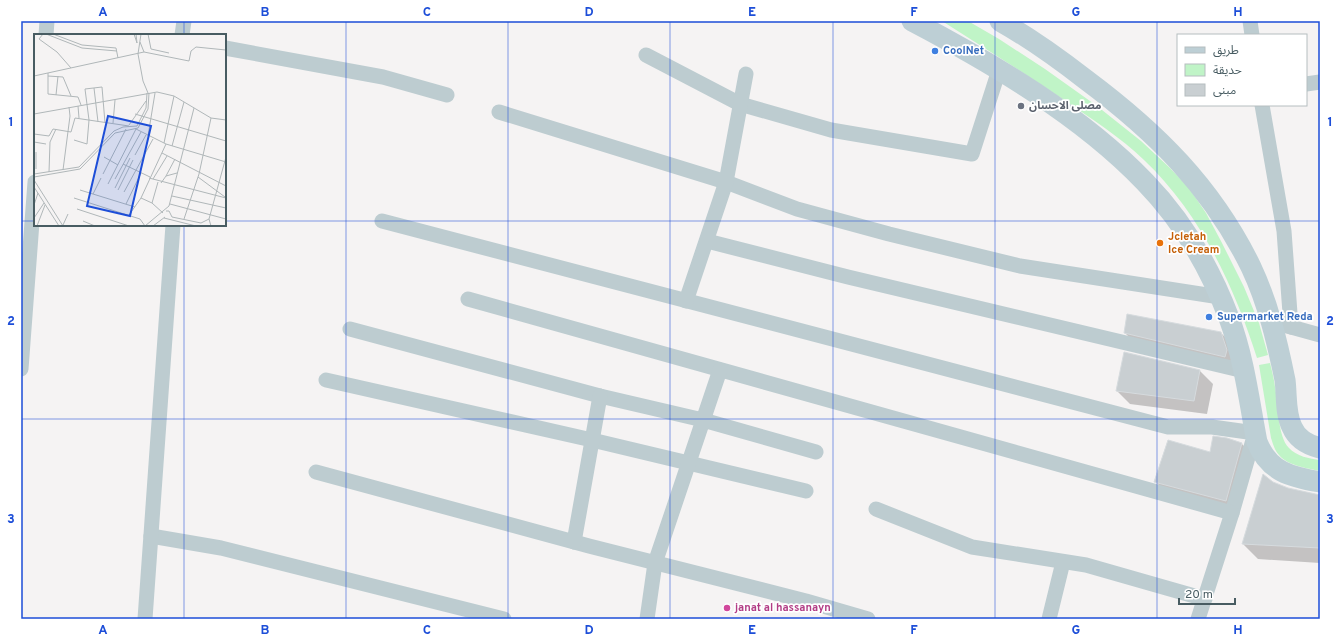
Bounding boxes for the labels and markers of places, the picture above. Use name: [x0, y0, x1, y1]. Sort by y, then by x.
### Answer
place label: CoolNet: [943, 44, 984, 58]
marker: CoolNet: [930, 46, 940, 56]
place label: مصلى الاحسان: [1029, 99, 1102, 113]
marker: مصلى الاحسان: [1016, 101, 1026, 111]
place label: Jcletah Ice Cream: [1168, 230, 1219, 257]
marker: Jcletah Ice Cream: [1155, 238, 1165, 248]
place label: Supermarket Reda: [1217, 310, 1313, 324]
marker: Supermarket Reda: [1204, 312, 1214, 322]
place label: janat al hassanayn: [734, 601, 831, 615]
marker: janat al hassanayn: [722, 603, 732, 613]

